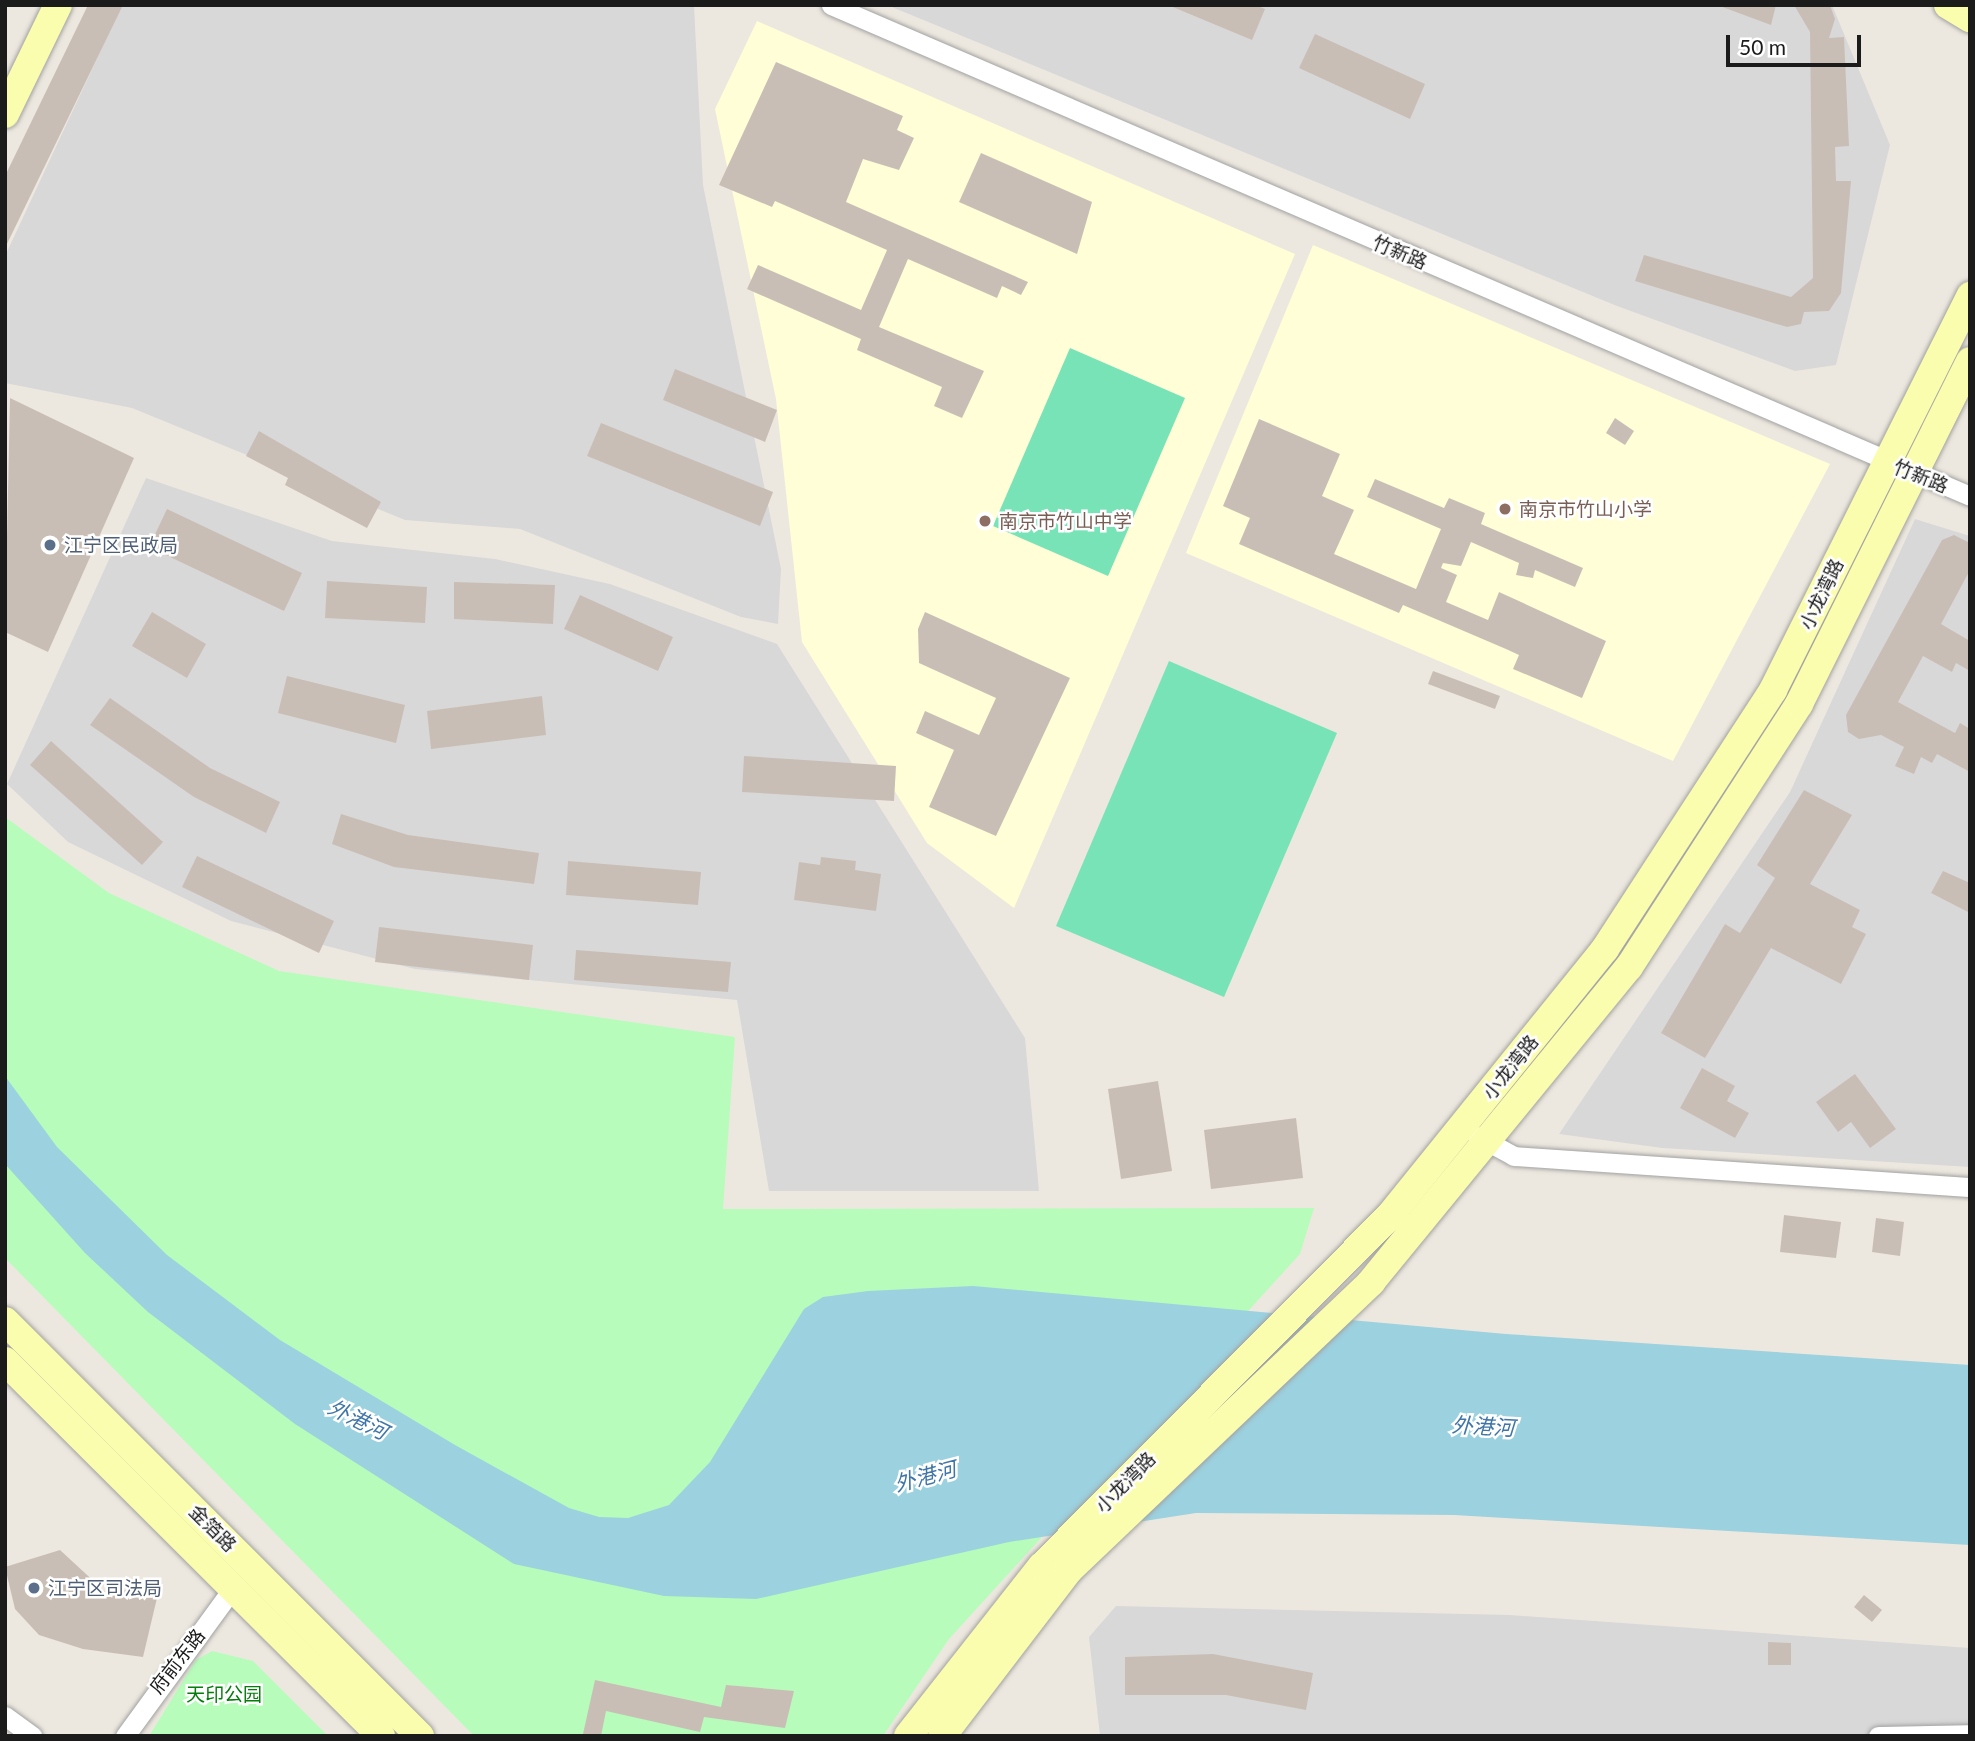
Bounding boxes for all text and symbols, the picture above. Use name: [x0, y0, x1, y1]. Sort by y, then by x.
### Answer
scale bar: [1730, 21, 1865, 65]
text: 50 m: [1739, 34, 1786, 59]
street label: 竹新路: [1369, 230, 1431, 274]
street label: 竹新路: [1890, 455, 1952, 497]
place label: 南京市竹山小学: [1519, 498, 1652, 520]
marker: 南京市竹山小学: [1497, 501, 1513, 517]
place label: 南京市竹山中学: [999, 510, 1132, 532]
marker: 南京市竹山中学: [977, 513, 993, 529]
place label: 江宁区民政局: [64, 534, 178, 556]
marker: 江宁区民政局: [42, 537, 58, 553]
street label: 小龙湾路: [1794, 555, 1848, 633]
street label: 小龙湾路: [1477, 1030, 1543, 1104]
water label: 外港河: [324, 1394, 392, 1444]
water label: 外港河: [1451, 1412, 1515, 1440]
street label: 小龙湾路: [1090, 1447, 1160, 1517]
water label: 外港河: [891, 1456, 959, 1496]
street label: 金箔路: [185, 1500, 241, 1556]
place label: 江宁区司法局: [48, 1577, 162, 1599]
marker: 江宁区司法局: [26, 1580, 42, 1596]
street label: 府前东路: [145, 1624, 209, 1698]
park label: 天印公园: [186, 1683, 262, 1705]

